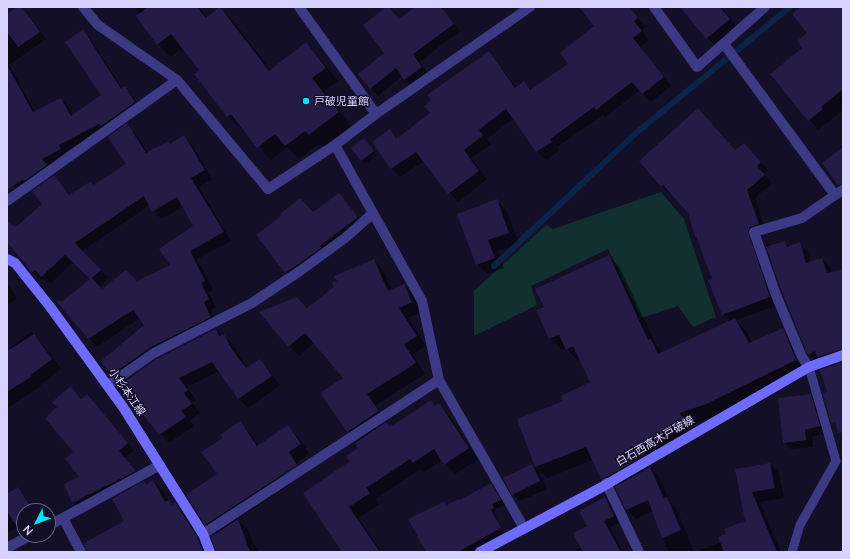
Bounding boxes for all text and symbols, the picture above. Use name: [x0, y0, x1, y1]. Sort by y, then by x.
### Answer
place label: 戸破児童館: [314, 94, 369, 108]
marker: 戸破児童館: [301, 96, 311, 106]
street label: 小杉本江線: [106, 366, 148, 418]
street label: 白石西高木戸破線: [614, 413, 696, 469]
north arrow: [16, 503, 56, 543]
text: N: [20, 523, 35, 538]

